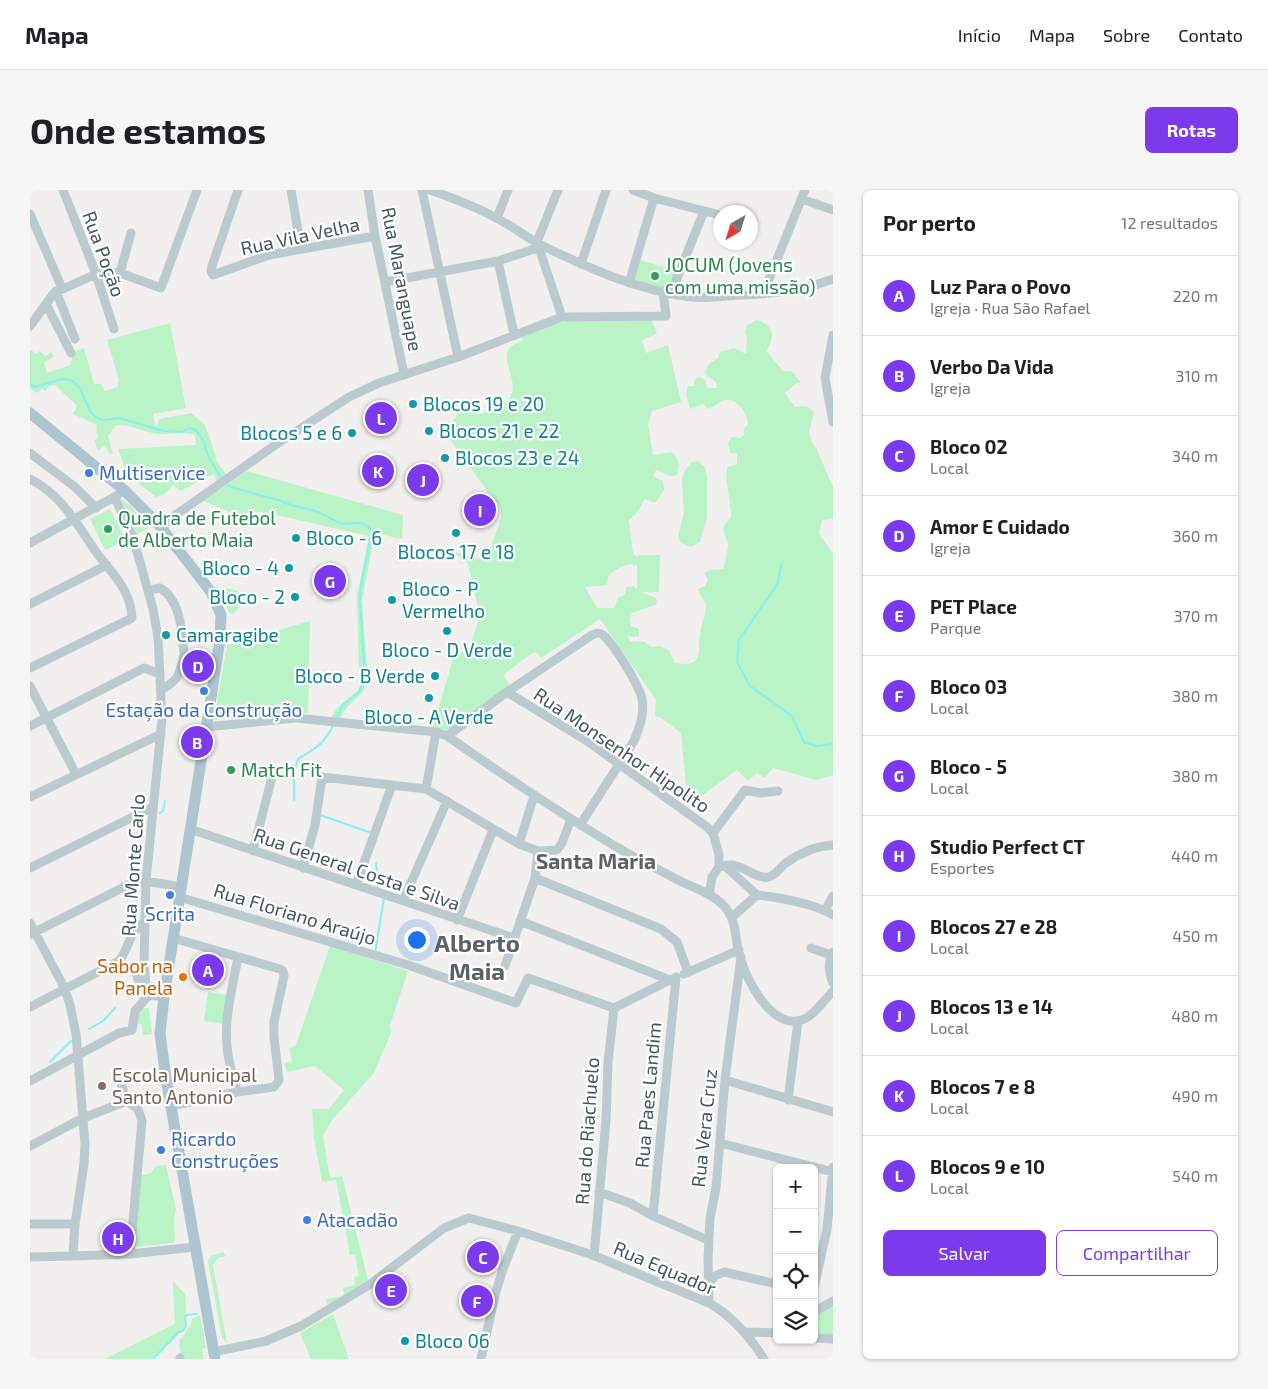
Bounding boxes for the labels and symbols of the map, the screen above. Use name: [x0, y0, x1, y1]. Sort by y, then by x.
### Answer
street label: Rua Maranguape: [377, 205, 428, 353]
north arrow: [713, 205, 758, 250]
street label: Rua Poção: [77, 208, 131, 300]
street label: Rua Vila Velha: [238, 212, 362, 259]
place label: JOCUM (Jovens com uma missão): [665, 253, 816, 298]
marker: JOCUM (Jovens com uma missão): [649, 270, 661, 282]
place label: Blocos 19 e 20: [423, 392, 544, 415]
marker: Blocos 19 e 20: [407, 398, 419, 410]
pin: L: [365, 399, 397, 437]
place label: Blocos 21 e 22: [439, 419, 559, 442]
place label: Blocos 5 e 6: [240, 421, 342, 444]
marker: Blocos 21 e 22: [423, 425, 435, 437]
marker: Blocos 5 e 6: [346, 427, 358, 439]
place label: Blocos 23 e 24: [455, 446, 579, 469]
pin: K: [362, 452, 394, 490]
marker: Blocos 23 e 24: [439, 452, 451, 464]
place label: Multiservice: [99, 461, 206, 484]
pin: J: [407, 461, 439, 499]
marker: Multiservice: [83, 467, 95, 479]
pin: I: [464, 491, 496, 529]
place label: Quadra de Futebol de Alberto Maia: [118, 506, 276, 551]
marker: Quadra de Futebol de Alberto Maia: [102, 523, 114, 535]
place label: Bloco - 6: [306, 526, 382, 549]
marker: Blocos 17 e 18: [450, 527, 462, 539]
marker: Bloco - 6: [290, 532, 302, 544]
place label: Blocos 17 e 18: [397, 540, 515, 563]
place label: Bloco - 4: [202, 556, 279, 579]
marker: Bloco - 4: [283, 562, 295, 574]
pin: G: [314, 562, 346, 600]
place label: Bloco - P Vermelho: [402, 577, 485, 622]
place label: Bloco - 2: [209, 585, 285, 608]
marker: Bloco - 2: [289, 591, 301, 603]
marker: Bloco - P Vermelho: [386, 594, 398, 606]
place label: Camaragibe: [176, 623, 279, 646]
marker: Bloco - D Verde: [441, 625, 453, 637]
marker: Camaragibe: [160, 629, 172, 641]
place label: Bloco - D Verde: [381, 638, 513, 661]
pin: D: [182, 647, 214, 685]
place label: Bloco - B Verde: [295, 664, 425, 687]
marker: Bloco - B Verde: [429, 670, 441, 682]
street label: Rua Monsenhor Hipolito: [530, 682, 715, 817]
marker: Estação da Construção: [198, 685, 210, 697]
marker: Bloco - A Verde: [423, 692, 435, 704]
place label: Estação da Construção: [106, 698, 302, 722]
place label: Bloco - A Verde: [364, 705, 494, 728]
pin: B: [181, 723, 213, 761]
place label: Match Fit: [241, 758, 322, 781]
marker: Match Fit: [225, 764, 237, 776]
street label: Rua Monte Carlo: [116, 793, 149, 937]
street label: Rua General Costa e Silva: [251, 822, 463, 915]
district label: Santa Maria: [536, 848, 656, 873]
street label: Rua Floriano Araújo: [211, 878, 379, 949]
marker: Scrita: [164, 889, 176, 901]
place label: Scrita: [145, 902, 195, 925]
your location: [404, 927, 430, 953]
district label: Alberto Maia: [434, 928, 520, 985]
pin: A: [192, 951, 224, 989]
place label: Sabor na Panela: [97, 954, 173, 999]
marker: Sabor na Panela: [177, 971, 189, 983]
street label: Rua Paes Landim: [630, 1021, 665, 1169]
street label: Rua do Riachuelo: [570, 1056, 603, 1206]
place label: Escola Municipal Santo Antonio: [112, 1063, 257, 1108]
street label: Rua Vera Cruz: [686, 1068, 721, 1188]
marker: Escola Municipal Santo Antonio: [96, 1080, 108, 1092]
place label: Ricardo Construções: [171, 1127, 279, 1173]
marker: Ricardo Construções: [155, 1144, 167, 1156]
place label: Atacadão: [317, 1208, 398, 1231]
marker: Atacadão: [301, 1214, 313, 1226]
pin: H: [102, 1219, 134, 1257]
street label: Rua Equador: [610, 1236, 720, 1300]
pin: C: [467, 1238, 499, 1276]
pin: E: [375, 1271, 407, 1309]
pin: F: [461, 1282, 493, 1320]
place label: Bloco 06: [415, 1329, 490, 1352]
marker: Bloco 06: [399, 1335, 411, 1347]

